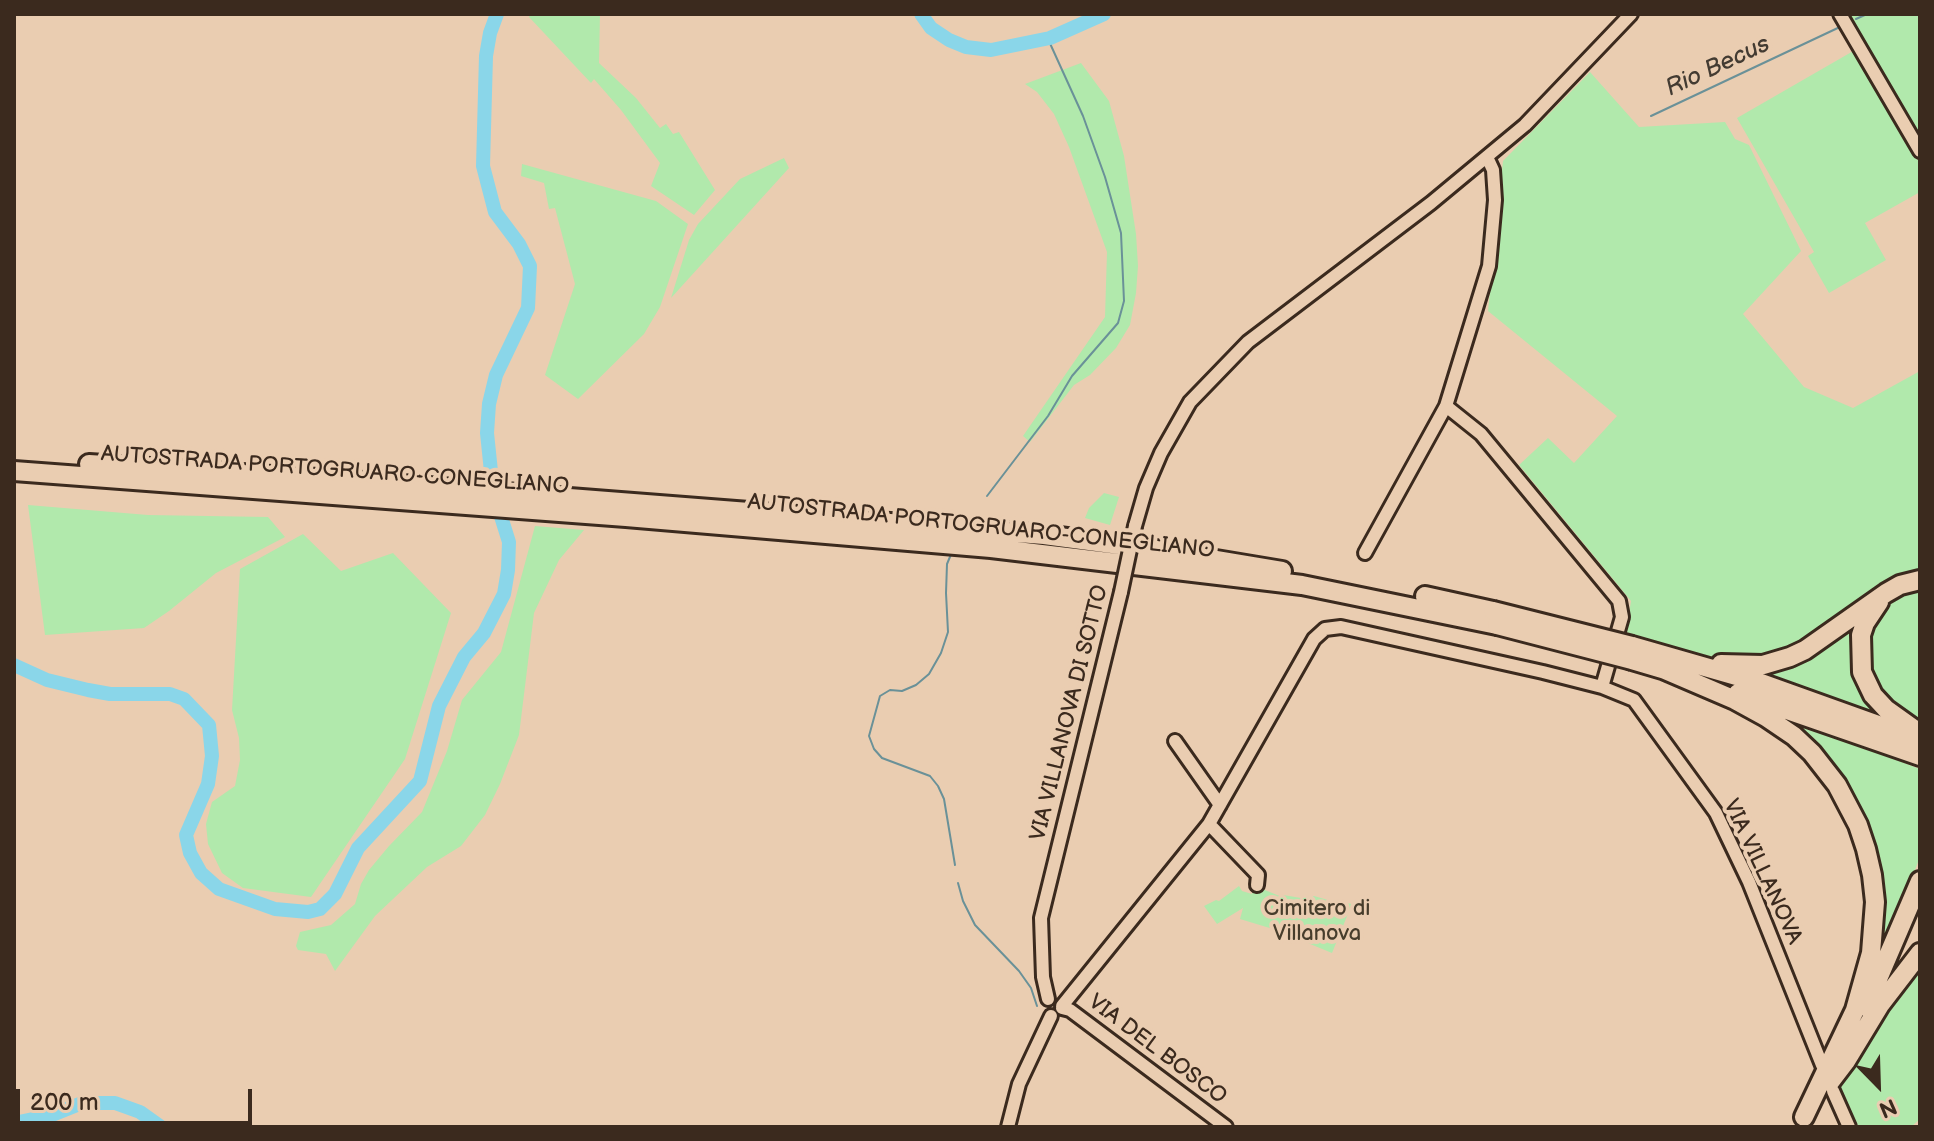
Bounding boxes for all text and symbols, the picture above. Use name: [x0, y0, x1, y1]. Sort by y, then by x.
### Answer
water label: Rio Becus: [1661, 30, 1775, 104]
street label: AUTOSTRADA PORTOGRUARO-CONEGLIANO: [100, 441, 570, 501]
street label: AUTOSTRADA PORTOGRUARO-CONEGLIANO: [746, 489, 1216, 565]
street label: VIA VILLANOVA DI SOTTO: [1025, 582, 1115, 844]
street label: VIA VILLANOVA: [1717, 795, 1807, 949]
park label: Cimitero di Villanova: [1264, 896, 1370, 948]
street label: VIA DEL BOSCO: [1083, 989, 1231, 1111]
north arrow: [1838, 1045, 1918, 1125]
scale bar: [20, 1073, 256, 1123]
text: 200 m: [30, 1088, 99, 1117]
text: N: [1875, 1092, 1900, 1123]

